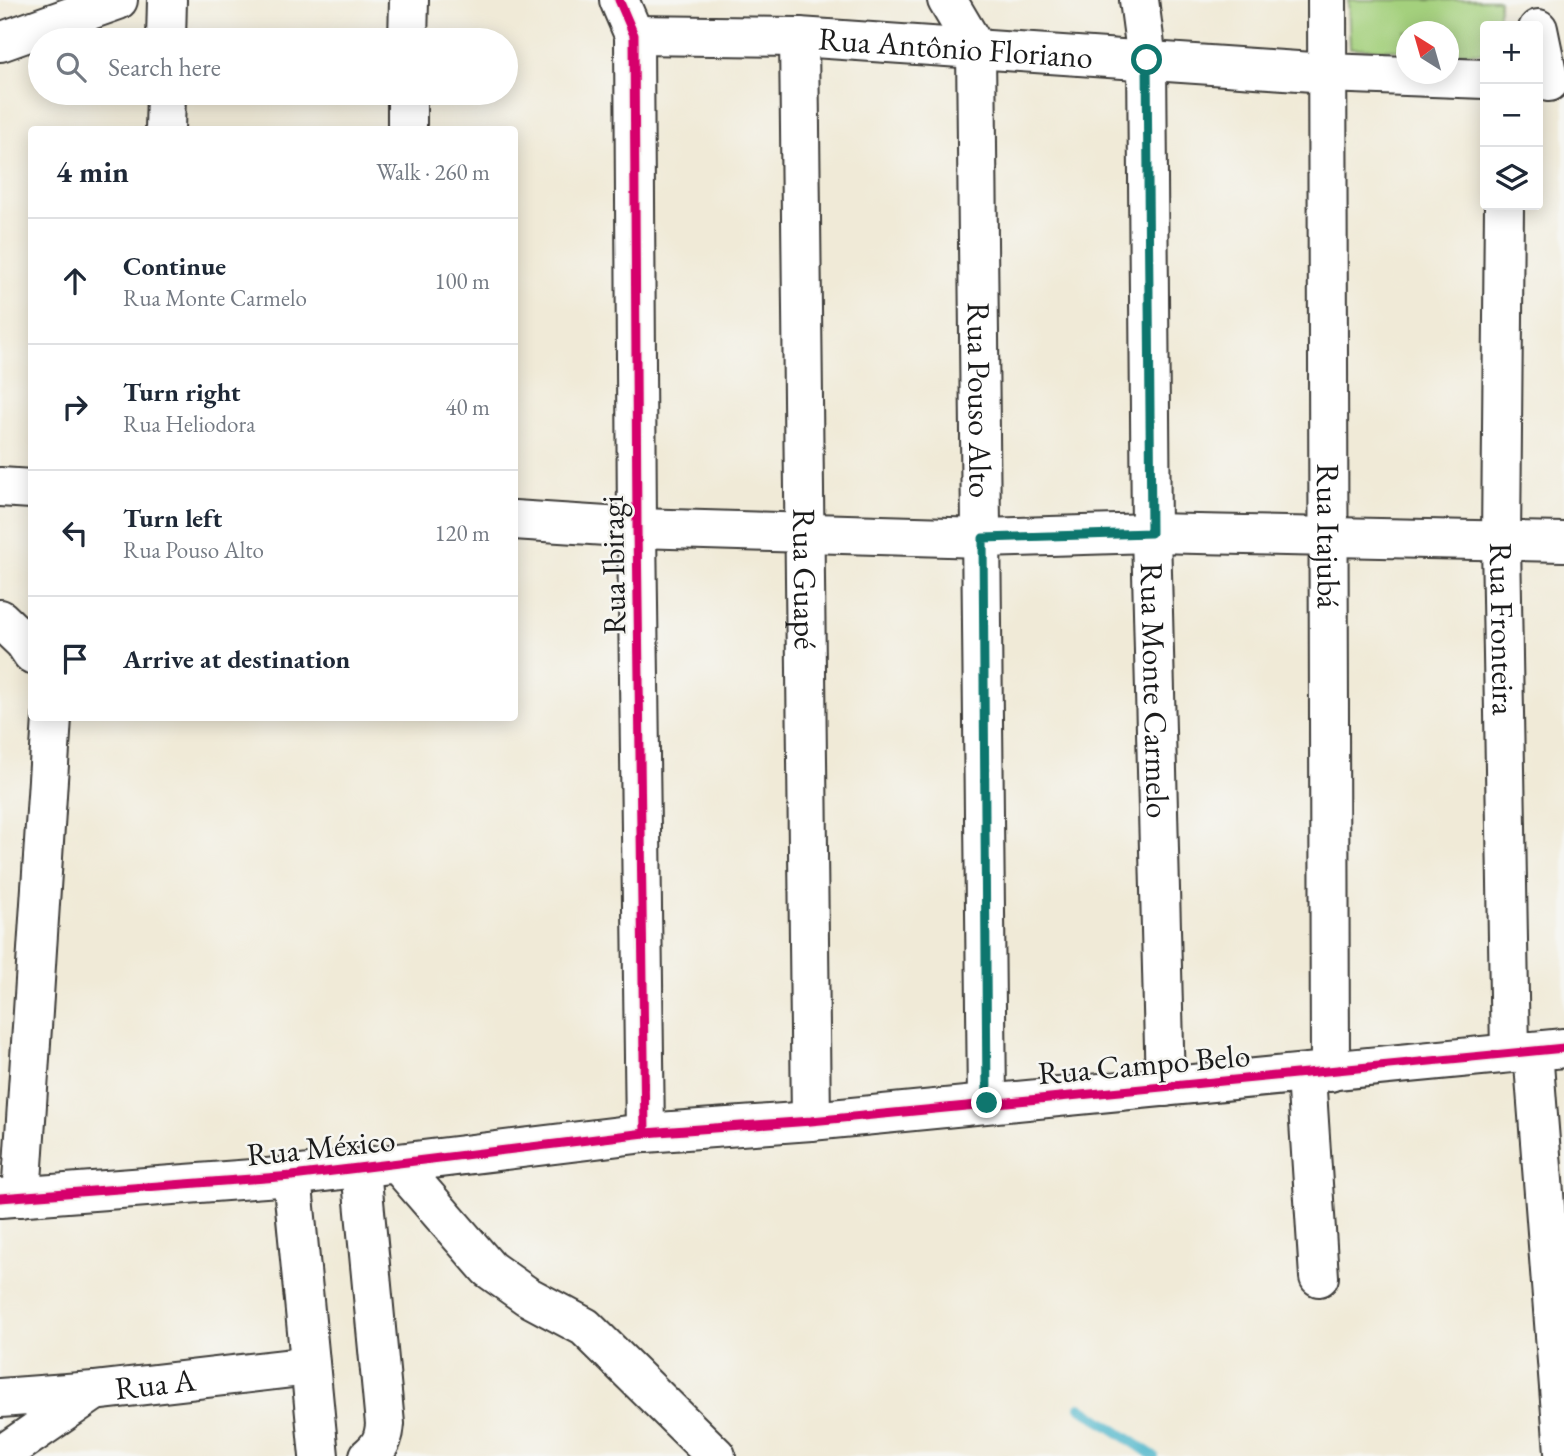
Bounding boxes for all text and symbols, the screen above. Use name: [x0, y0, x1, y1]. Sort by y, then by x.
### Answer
street label: Rua Antônio Floriano: [817, 17, 1094, 78]
north arrow: [1396, 21, 1459, 84]
map controls: [1480, 21, 1543, 210]
button: +: [1480, 21, 1543, 84]
search box: [28, 28, 518, 105]
route start: [1131, 44, 1162, 75]
icon: search: [52, 48, 90, 86]
text: Search here: [108, 50, 221, 84]
button: −: [1480, 84, 1543, 147]
button: layers: [1480, 147, 1543, 210]
text: 4 min: [56, 152, 129, 191]
text: Walk · 260 m: [376, 157, 490, 187]
text: Continue: [123, 249, 226, 283]
icon: ahead: [56, 262, 94, 300]
text: 100 m: [434, 266, 490, 296]
text: Rua Monte Carmelo: [123, 283, 307, 313]
street label: Rua Pouso Alto: [958, 302, 1002, 498]
text: Turn right: [123, 375, 241, 409]
icon: right: [56, 388, 94, 426]
text: 40 m: [445, 392, 490, 422]
text: Rua Heliodora: [123, 409, 255, 439]
street label: Rua Itajubá: [1307, 463, 1350, 609]
street label: Rua Ibiragi: [591, 495, 635, 635]
text: Turn left: [123, 501, 222, 535]
street label: Rua Guapé: [783, 508, 827, 650]
icon: left: [56, 514, 94, 552]
text: 120 m: [434, 518, 490, 548]
text: Rua Pouso Alto: [123, 535, 264, 565]
street label: Rua Fronteira: [1480, 542, 1525, 716]
street label: Rua Monte Carmelo: [1131, 562, 1179, 819]
icon: arrive: [56, 640, 94, 678]
text: Arrive at destination: [123, 642, 350, 676]
street label: Rua Campo Belo: [1036, 1034, 1252, 1094]
route end: [971, 1087, 1002, 1118]
street label: Rua México: [245, 1118, 397, 1176]
street label: Rua A: [113, 1358, 199, 1409]

